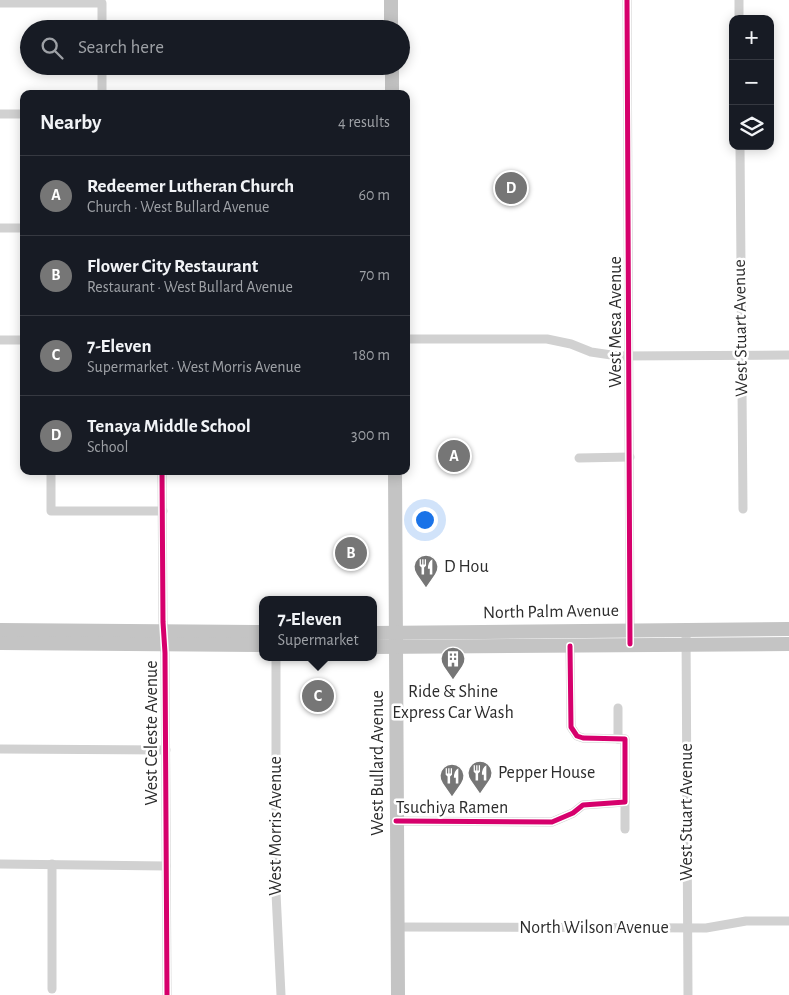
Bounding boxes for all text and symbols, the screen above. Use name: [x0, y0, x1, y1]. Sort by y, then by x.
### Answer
map controls: [729, 15, 774, 150]
button: +: [729, 15, 774, 60]
search box: [20, 20, 410, 75]
icon: search: [38, 34, 66, 62]
text: Search here: [78, 38, 164, 57]
button: −: [729, 60, 774, 105]
button: layers: [729, 105, 774, 150]
text: Nearby: [40, 112, 101, 133]
text: 4 results: [338, 114, 390, 130]
pin: D: [495, 169, 527, 207]
text: Redeemer Lutheran Church: [87, 177, 294, 196]
text: A: [51, 187, 61, 203]
text: 60 m: [359, 187, 390, 203]
text: Church · West Bullard Avenue: [87, 199, 269, 215]
street label: West Mesa Avenue: [607, 256, 625, 388]
text: Flower City Restaurant: [87, 257, 258, 276]
street label: West Stuart Avenue: [731, 259, 751, 397]
text: B: [51, 267, 61, 283]
text: 70 m: [359, 267, 390, 283]
text: Restaurant · West Bullard Avenue: [87, 279, 293, 295]
text: 7-Eleven: [87, 337, 151, 356]
text: C: [52, 347, 60, 363]
text: 180 m: [353, 347, 390, 363]
text: Supermarket · West Morris Avenue: [87, 359, 301, 375]
text: Tenaya Middle School: [87, 417, 251, 436]
text: D: [51, 427, 61, 443]
text: 300 m: [351, 427, 390, 443]
pin: A: [438, 437, 470, 475]
text: School: [87, 439, 128, 455]
your location: [412, 507, 438, 533]
pin: B: [335, 534, 367, 572]
restaurant icon: D Hou: [413, 554, 439, 588]
place label: D Hou: [444, 558, 489, 576]
popup: [259, 596, 377, 661]
street label: North Palm Avenue: [483, 602, 619, 622]
text: 7-Eleven: [277, 610, 342, 629]
text: Supermarket: [277, 632, 359, 648]
building icon: Ride & Shine Express Car Wash: [440, 646, 466, 680]
street label: West Celeste Avenue: [143, 661, 161, 805]
pin: C: [302, 677, 334, 715]
place label: Ride & Shine Express Car Wash: [392, 683, 514, 722]
street label: West Bullard Avenue: [369, 690, 387, 836]
street label: West Stuart Avenue: [678, 743, 696, 881]
street label: West Morris Avenue: [267, 756, 285, 896]
restaurant icon: Pepper House: [467, 760, 493, 794]
restaurant icon: Tsuchiya Ramen: [439, 763, 465, 797]
place label: Pepper House: [498, 764, 595, 782]
place label: Tsuchiya Ramen: [396, 799, 508, 817]
street label: North Wilson Avenue: [519, 919, 669, 937]

